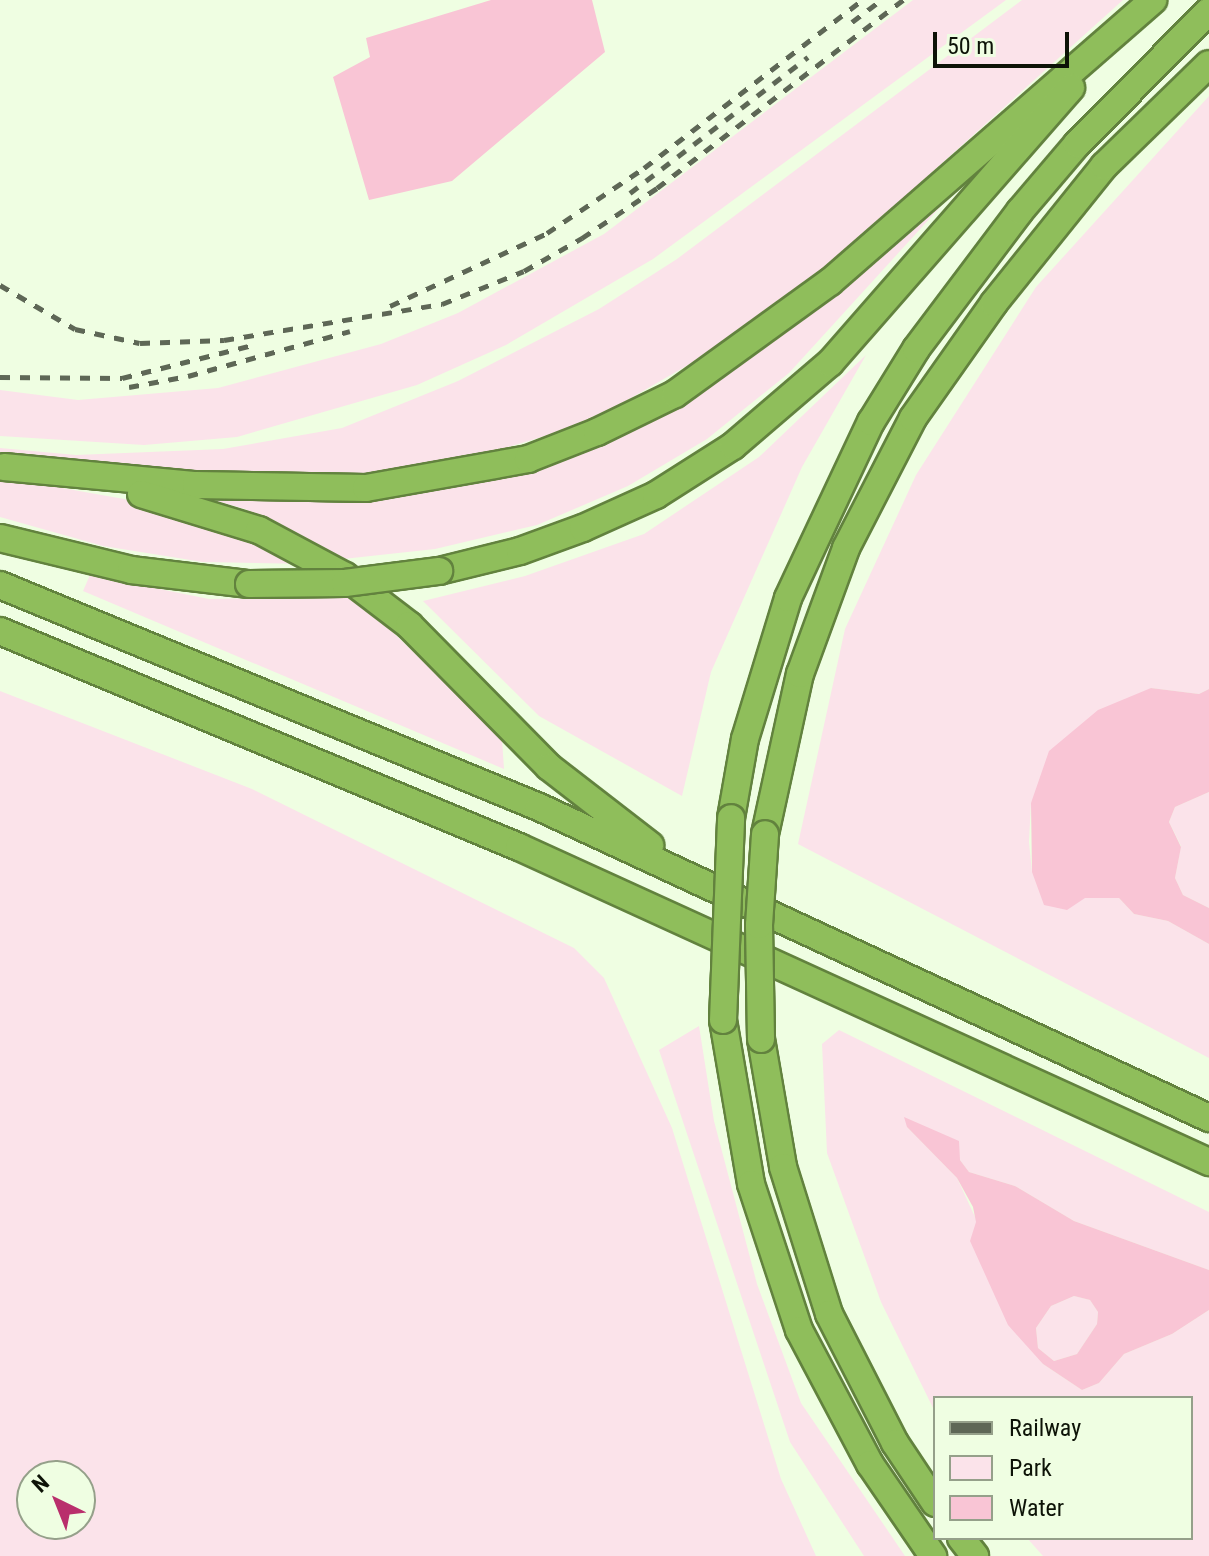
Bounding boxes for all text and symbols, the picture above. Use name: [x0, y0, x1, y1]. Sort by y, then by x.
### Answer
scale bar: [937, 16, 1073, 66]
text: 50 m: [947, 32, 994, 60]
legend: [933, 1396, 1193, 1540]
text: Railway: [1009, 1414, 1081, 1442]
text: Park: [1009, 1454, 1052, 1482]
north arrow: [16, 1460, 96, 1540]
text: N: [27, 1470, 54, 1497]
text: Water: [1009, 1494, 1064, 1522]

